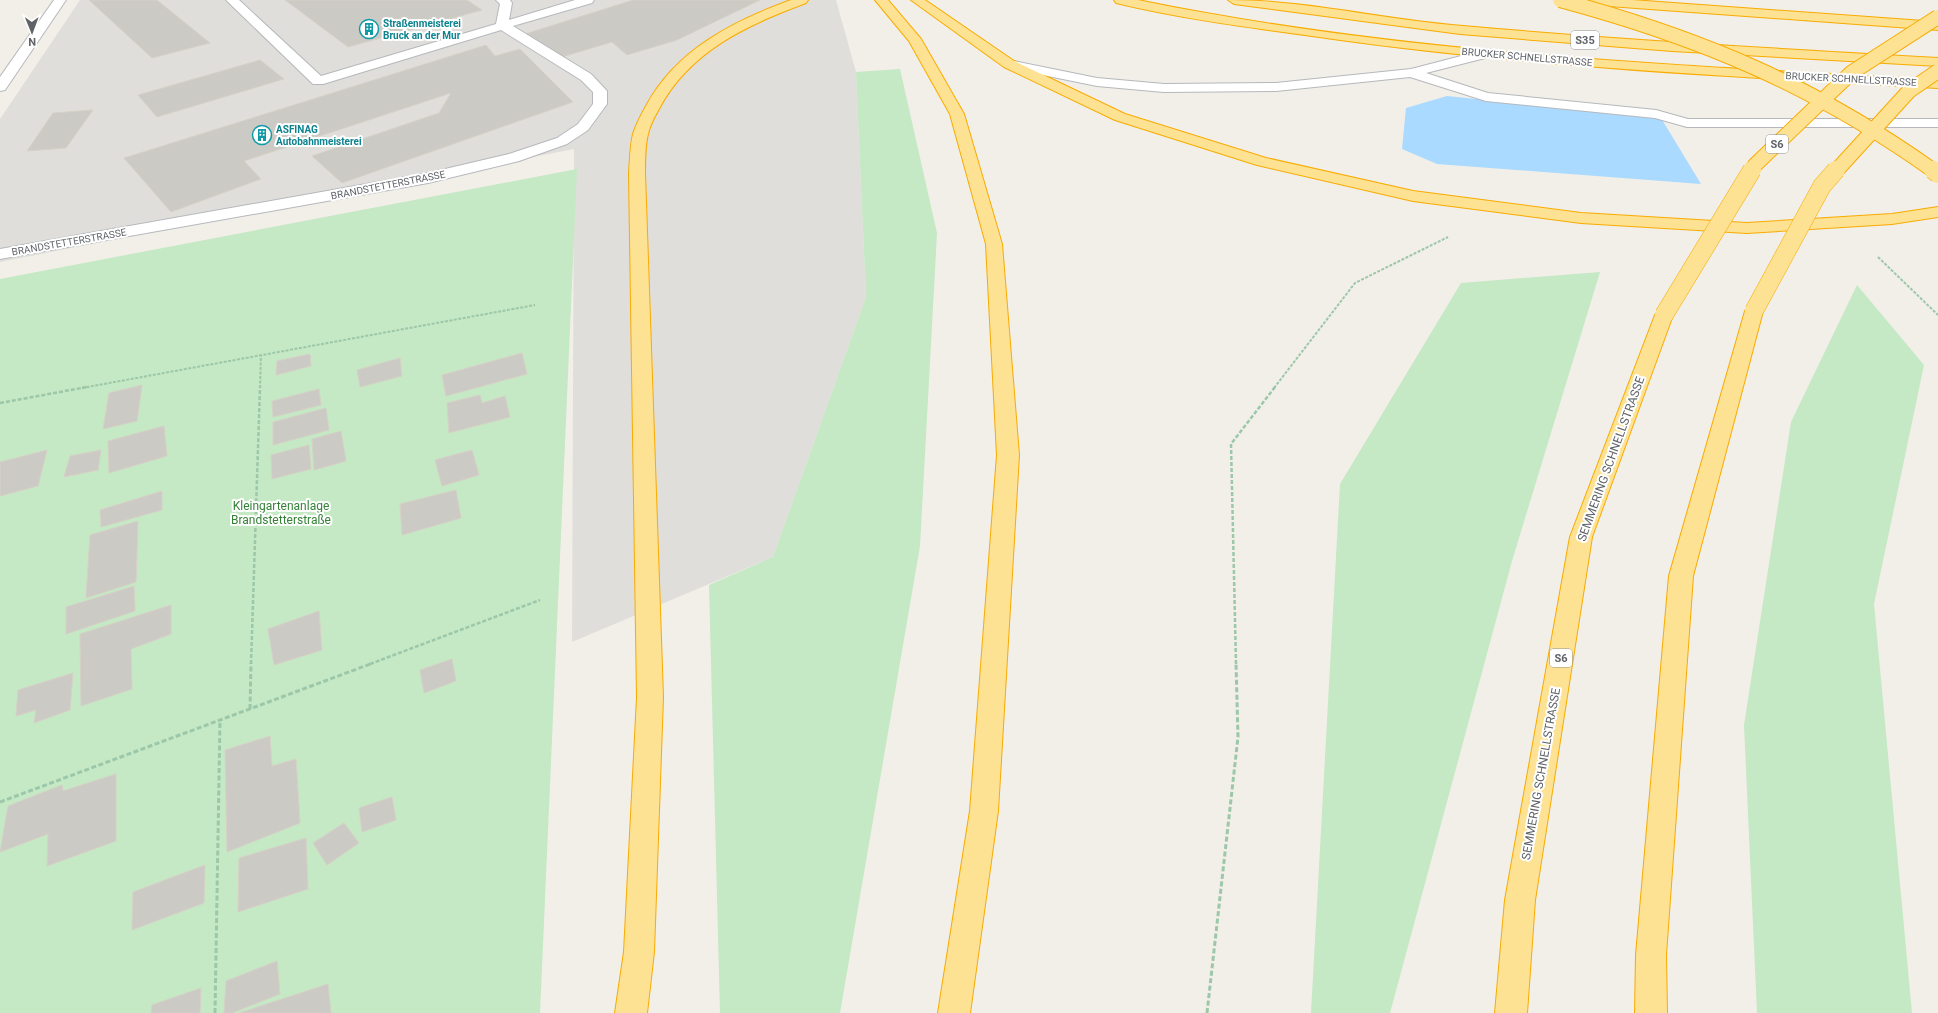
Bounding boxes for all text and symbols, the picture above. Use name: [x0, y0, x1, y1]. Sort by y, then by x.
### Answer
north arrow: [12, 12, 52, 52]
building icon: Straßenmeisterei Bruck an der Mur: [358, 18, 380, 40]
place label: Straßenmeisterei Bruck an der Mur: [383, 18, 461, 41]
road number: S35: [1571, 31, 1599, 49]
text: N: [28, 35, 36, 48]
street label: BRUCKER SCHNELLSTRASSE: [1461, 46, 1593, 68]
street label: BRUCKER SCHNELLSTRASSE: [1785, 70, 1917, 88]
building icon: ASFINAG Autobahnmeisterei: [251, 124, 273, 146]
place label: ASFINAG Autobahnmeisterei: [276, 124, 362, 147]
road number: S6: [1766, 135, 1788, 153]
street label: BRANDSTETTERSTRASSE: [330, 168, 446, 201]
street label: BRANDSTETTERSTRASSE: [11, 226, 128, 258]
street label: SEMMERING SCHNELLSTRASSE: [1575, 374, 1647, 543]
park label: Kleingartenanlage Brandstetterstraße: [231, 499, 331, 527]
road number: S6: [1550, 649, 1572, 667]
street label: SEMMERING SCHNELLSTRASSE: [1519, 687, 1563, 861]

